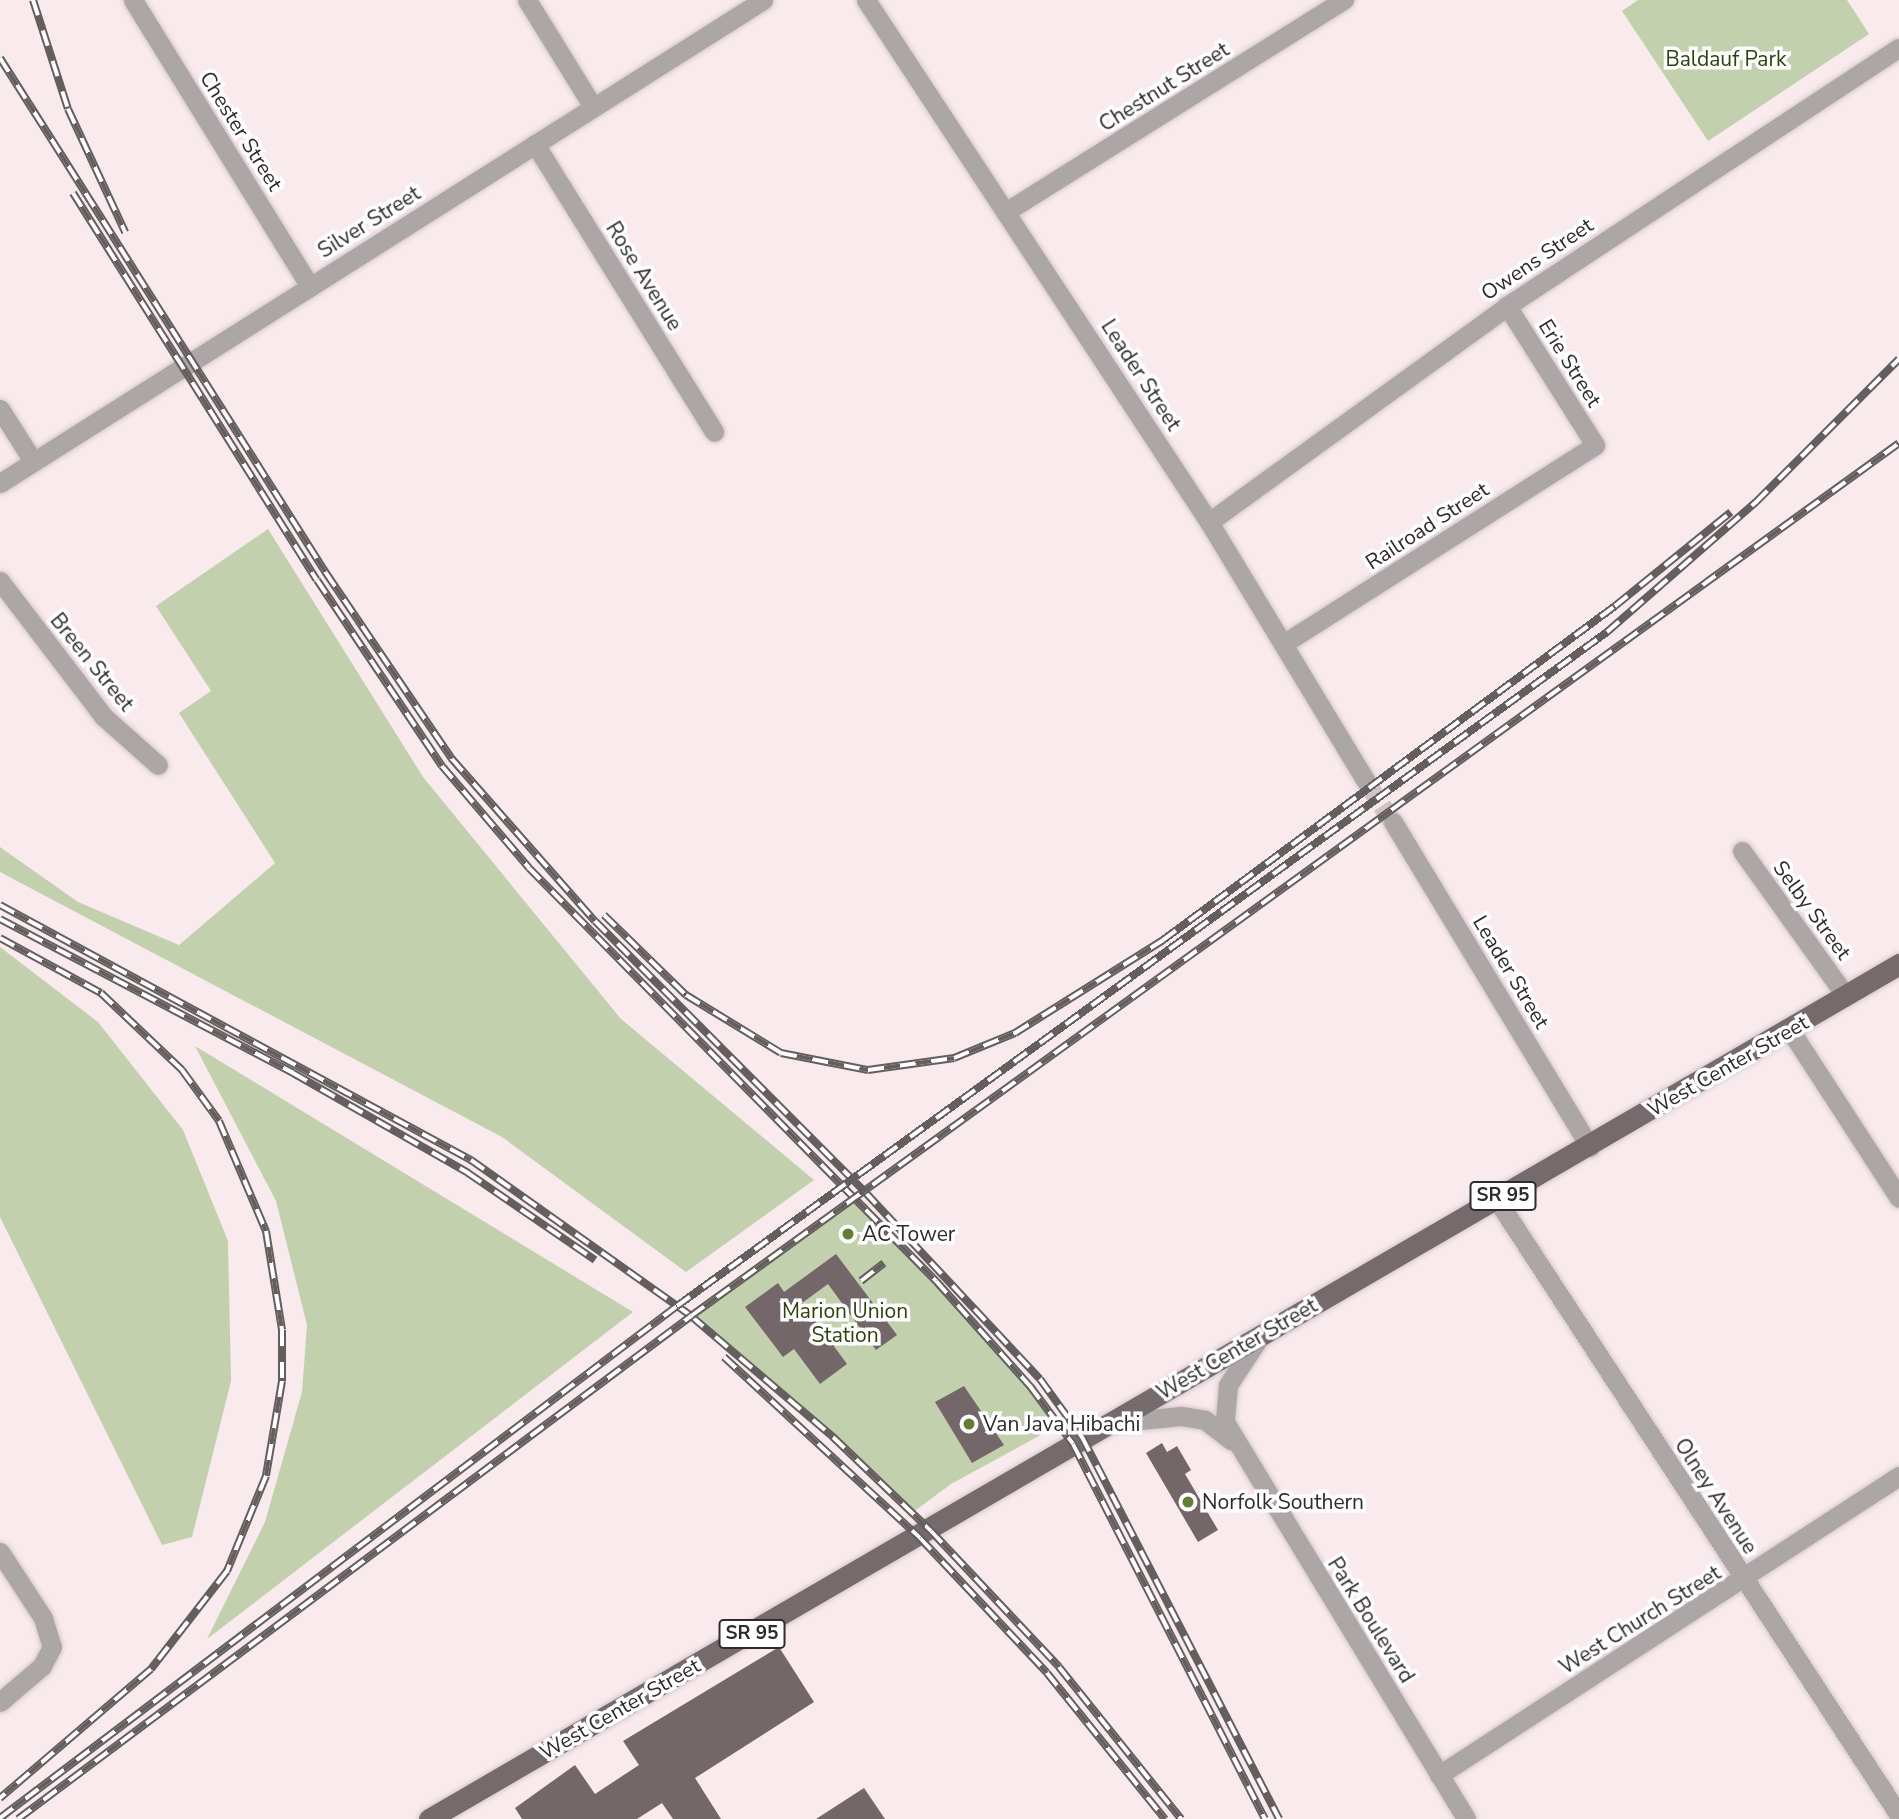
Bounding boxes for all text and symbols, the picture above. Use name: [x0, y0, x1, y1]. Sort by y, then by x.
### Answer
street label: Chestnut Street: [1094, 37, 1234, 137]
park label: Baldauf Park: [1666, 46, 1786, 72]
street label: Chester Street: [194, 67, 288, 195]
street label: Silver Street: [313, 181, 425, 263]
street label: Owens Street: [1476, 212, 1598, 306]
street label: Rose Avenue: [601, 217, 687, 335]
street label: Leader Street: [1096, 315, 1186, 435]
street label: Erie Street: [1533, 315, 1607, 411]
street label: Railroad Street: [1361, 477, 1493, 575]
street label: Breen Street: [45, 608, 139, 716]
street label: Selby Street: [1768, 856, 1856, 964]
street label: Leader Street: [1467, 911, 1555, 1033]
street label: West Center Street: [1643, 1010, 1813, 1122]
road number: SR 95: [1468, 1180, 1538, 1212]
place label: AC Tower: [862, 1221, 955, 1247]
marker: AC Tower: [840, 1226, 856, 1242]
street label: West Center Street: [1152, 1293, 1322, 1405]
park label: Marion Union Station: [782, 1298, 908, 1348]
place label: Van Java Hibachi: [983, 1411, 1140, 1437]
marker: Van Java Hibachi: [961, 1416, 977, 1432]
street label: Olney Avenue: [1669, 1433, 1763, 1559]
place label: Norfolk Southern: [1202, 1489, 1364, 1515]
marker: Norfolk Southern: [1180, 1494, 1196, 1510]
street label: Park Boulevard: [1322, 1552, 1420, 1688]
street label: West Church Street: [1555, 1560, 1725, 1680]
road number: SR 95: [717, 1618, 787, 1650]
street label: West Center Street: [535, 1653, 705, 1765]

